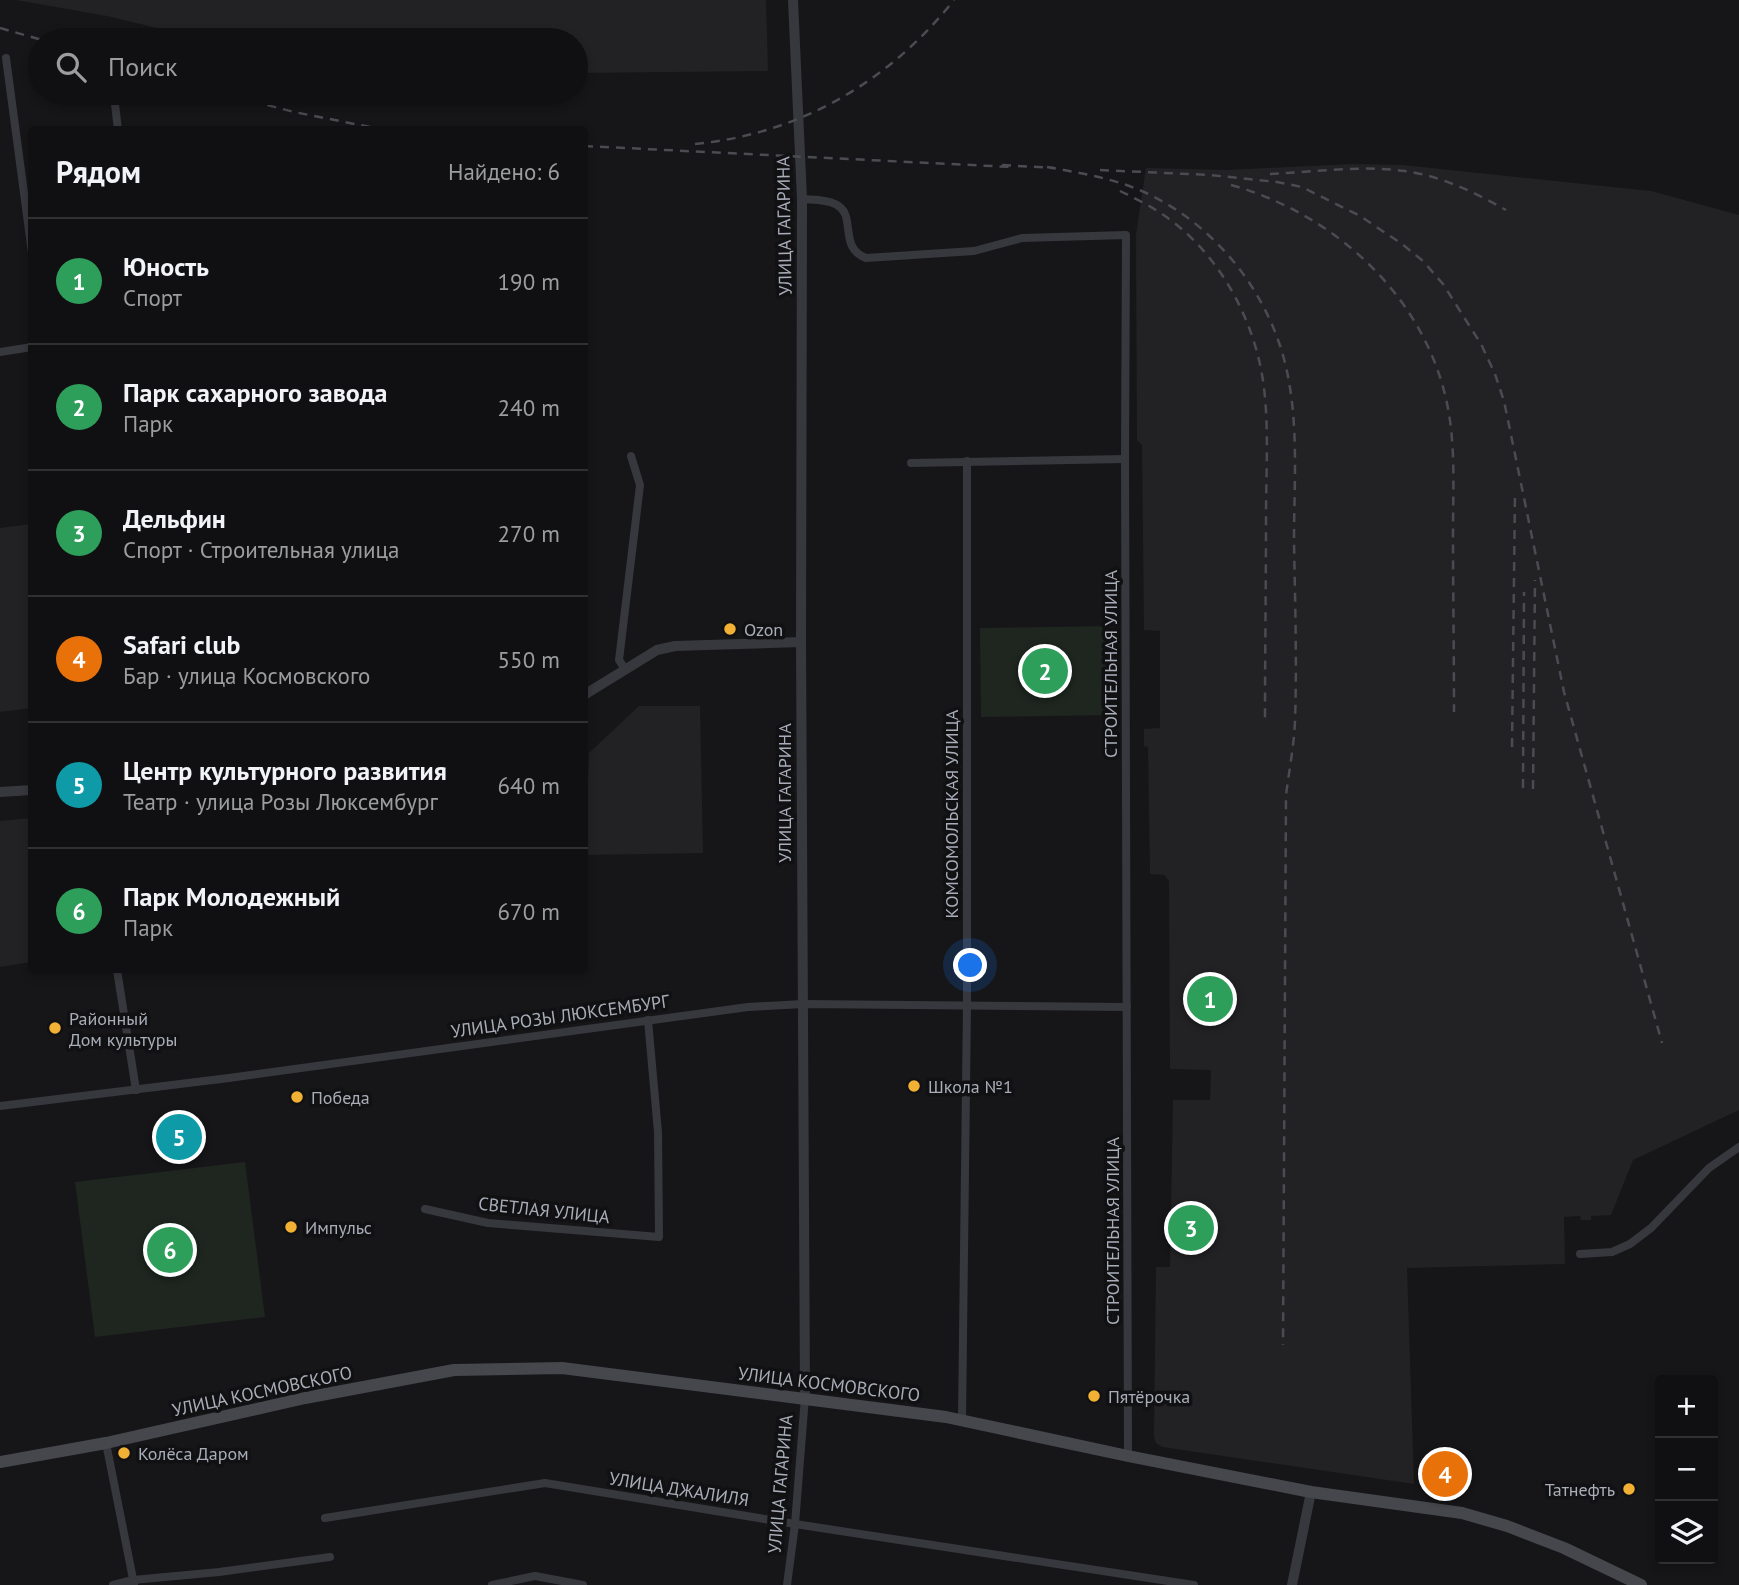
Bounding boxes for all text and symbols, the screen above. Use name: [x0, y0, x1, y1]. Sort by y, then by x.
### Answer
search box: [28, 28, 588, 105]
icon: search: [52, 48, 90, 86]
text: Поиск: [108, 50, 177, 83]
text: Рядом: [56, 152, 141, 191]
street label: УЛИЦА ГАГАРИНА: [771, 156, 797, 296]
text: Найдено: 6: [448, 157, 560, 186]
text: Юность: [123, 250, 209, 283]
text: 1: [72, 267, 86, 296]
text: 190 m: [498, 267, 560, 296]
text: Спорт: [123, 283, 182, 312]
text: Парк сахарного завода: [123, 376, 388, 409]
text: 2: [72, 393, 86, 422]
text: 240 m: [498, 393, 560, 422]
text: Парк: [123, 409, 173, 438]
text: Дельфин: [123, 502, 226, 535]
text: 3: [72, 519, 86, 548]
text: 270 m: [498, 519, 560, 548]
text: Спорт · Строительная улица: [123, 535, 400, 564]
street label: СТРОИТЕЛЬНАЯ УЛИЦА: [1099, 569, 1122, 758]
place label: Ozon: [744, 618, 783, 641]
marker: Ozon: [722, 621, 738, 637]
text: Safari club: [123, 628, 240, 661]
text: 4: [72, 645, 86, 674]
text: 550 m: [498, 645, 560, 674]
pin: 2: [1022, 645, 1068, 697]
text: Бар · улица Космовского: [123, 661, 370, 690]
street label: КОМСОМОЛЬСКАЯ УЛИЦА: [940, 709, 963, 918]
street label: УЛИЦА ГАГАРИНА: [773, 723, 796, 863]
text: Центр культурного развития: [123, 754, 447, 787]
text: 5: [72, 771, 86, 800]
text: 640 m: [498, 771, 560, 800]
text: Театр · улица Розы Люксембург: [123, 787, 438, 816]
text: Парк Молодежный: [123, 880, 340, 913]
text: 6: [72, 897, 86, 926]
text: 670 m: [498, 897, 560, 926]
text: Парк: [123, 913, 173, 942]
your location: [953, 948, 987, 982]
pin: 1: [1187, 973, 1233, 1025]
street label: УЛИЦА РОЗЫ ЛЮКСЕМБУРГ: [449, 989, 672, 1043]
place label: Районный Дом культуры: [69, 1007, 177, 1051]
marker: Районный Дом культуры: [47, 1020, 63, 1036]
place label: Школа №1: [928, 1075, 1013, 1098]
marker: Школа №1: [906, 1078, 922, 1094]
place label: Победа: [311, 1086, 370, 1109]
marker: Победа: [289, 1089, 305, 1105]
pin: 5: [156, 1111, 202, 1163]
street label: СТРОИТЕЛЬНАЯ УЛИЦА: [1101, 1136, 1124, 1325]
street label: СВЕТЛАЯ УЛИЦА: [477, 1192, 611, 1228]
pin: 3: [1168, 1202, 1214, 1254]
place label: Импульс: [305, 1216, 372, 1239]
marker: Импульс: [283, 1219, 299, 1235]
pin: 6: [147, 1224, 193, 1276]
street label: УЛИЦА КОСМОВСКОГО: [170, 1361, 354, 1421]
street label: УЛИЦА КОСМОВСКОГО: [737, 1361, 921, 1407]
map controls: [1655, 1375, 1718, 1564]
button: +: [1655, 1375, 1718, 1438]
place label: Пятёрочка: [1108, 1385, 1190, 1408]
marker: Пятёрочка: [1086, 1388, 1102, 1404]
street label: УЛИЦА ГАГАРИНА: [762, 1413, 798, 1554]
button: −: [1655, 1438, 1718, 1501]
place label: Колёса Даром: [138, 1442, 249, 1465]
marker: Колёса Даром: [116, 1445, 132, 1461]
pin: 4: [1422, 1448, 1468, 1500]
street label: УЛИЦА ДЖАЛИЛЯ: [607, 1467, 751, 1511]
place label: Татнефть: [1545, 1478, 1615, 1501]
marker: Татнефть: [1621, 1481, 1637, 1497]
button: layers: [1655, 1501, 1718, 1564]

